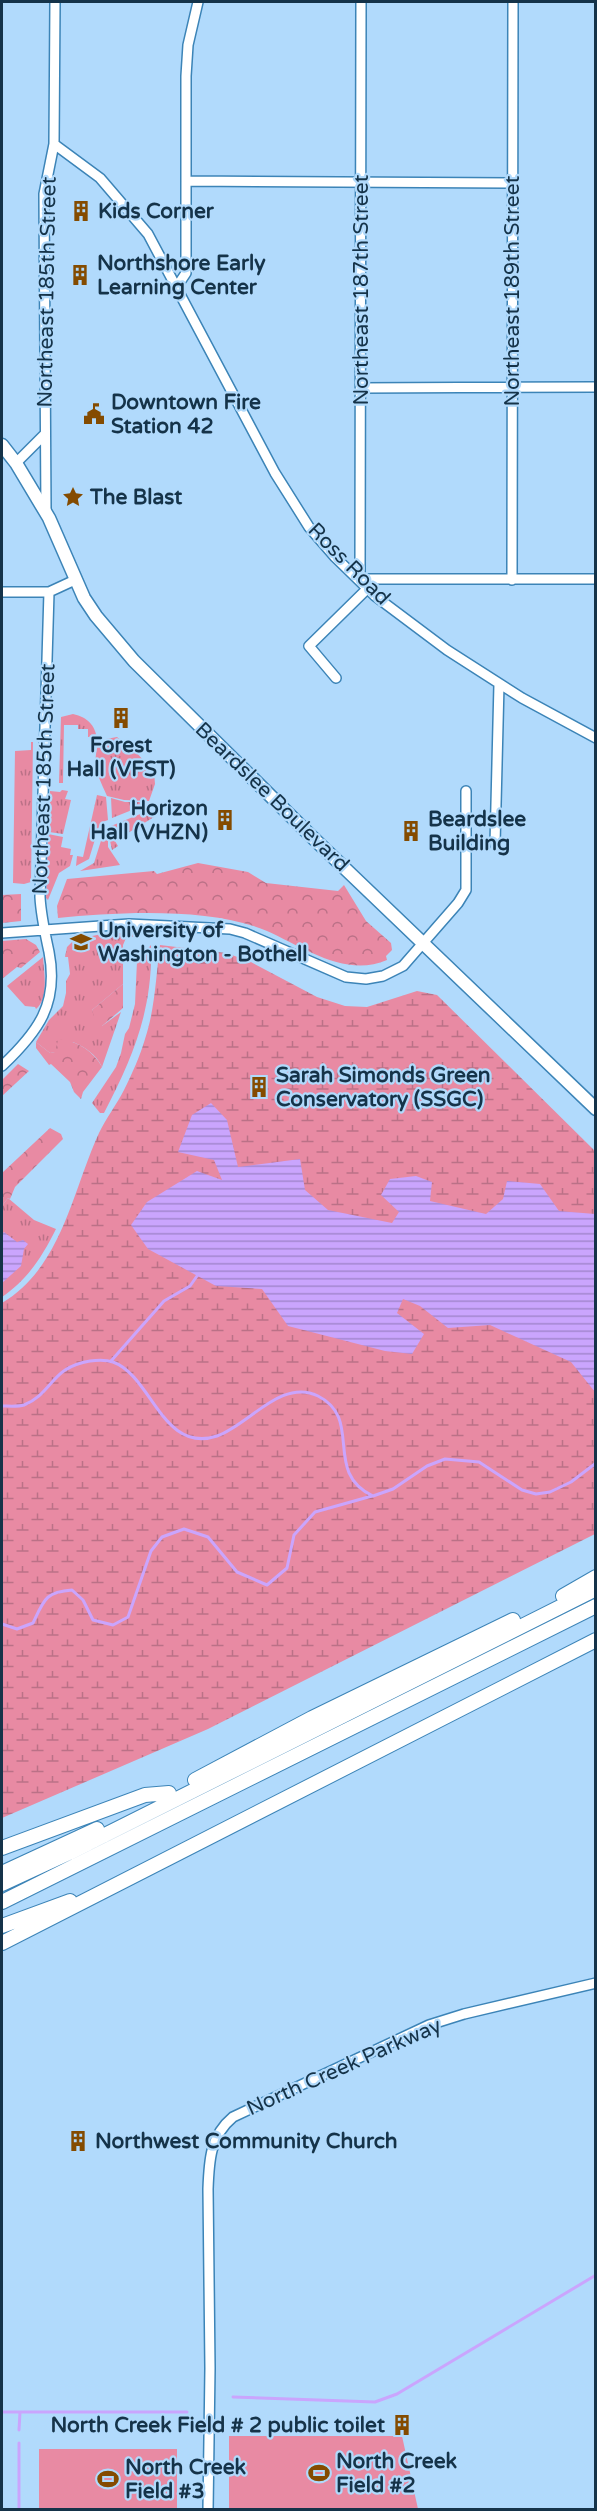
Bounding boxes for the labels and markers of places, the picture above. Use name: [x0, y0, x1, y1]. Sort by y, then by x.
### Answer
building icon: Kids Corner: [69, 199, 93, 223]
place label: Kids Corner: [98, 199, 215, 224]
place label: Northshore Early Learning Center: [97, 251, 266, 300]
building icon: Northshore Early Learning Center: [68, 263, 92, 287]
place label: Downtown Fire Station 42: [111, 390, 261, 439]
public building icon: Downtown Fire Station 42: [82, 402, 106, 426]
place icon: The Blast: [61, 485, 85, 509]
place label: The Blast: [89, 485, 182, 510]
building icon: Forest Hall (VFST): [109, 706, 133, 730]
place label: Forest Hall (VFST): [67, 733, 175, 782]
place label: Horizon Hall (VHZN): [90, 796, 208, 845]
place label: Beardslee Building: [428, 807, 526, 856]
building icon: Horizon Hall (VHZN): [213, 808, 237, 832]
building icon: Beardslee Building: [399, 819, 423, 843]
place label: University of Washington - Bothell: [98, 918, 308, 967]
school or university icon: University of Washington - Bothell: [69, 930, 93, 954]
place label: Sarah Simonds Green Conservatory (SSGC): [276, 1063, 491, 1112]
building icon: Sarah Simonds Green Conservatory (SSGC): [247, 1075, 271, 1099]
building icon: Northwest Community Church: [66, 2129, 90, 2153]
place label: Northwest Community Church: [95, 2129, 398, 2154]
place label: North Creek Field # 2 public toilet: [51, 2413, 385, 2438]
building icon: North Creek Field # 2 public toilet: [390, 2413, 414, 2437]
place label: North Creek Field #2: [336, 2449, 458, 2498]
place label: North Creek Field #3: [125, 2455, 247, 2504]
sports icon: North Creek Field #2: [307, 2461, 331, 2485]
sports icon: North Creek Field #3: [96, 2467, 120, 2491]

